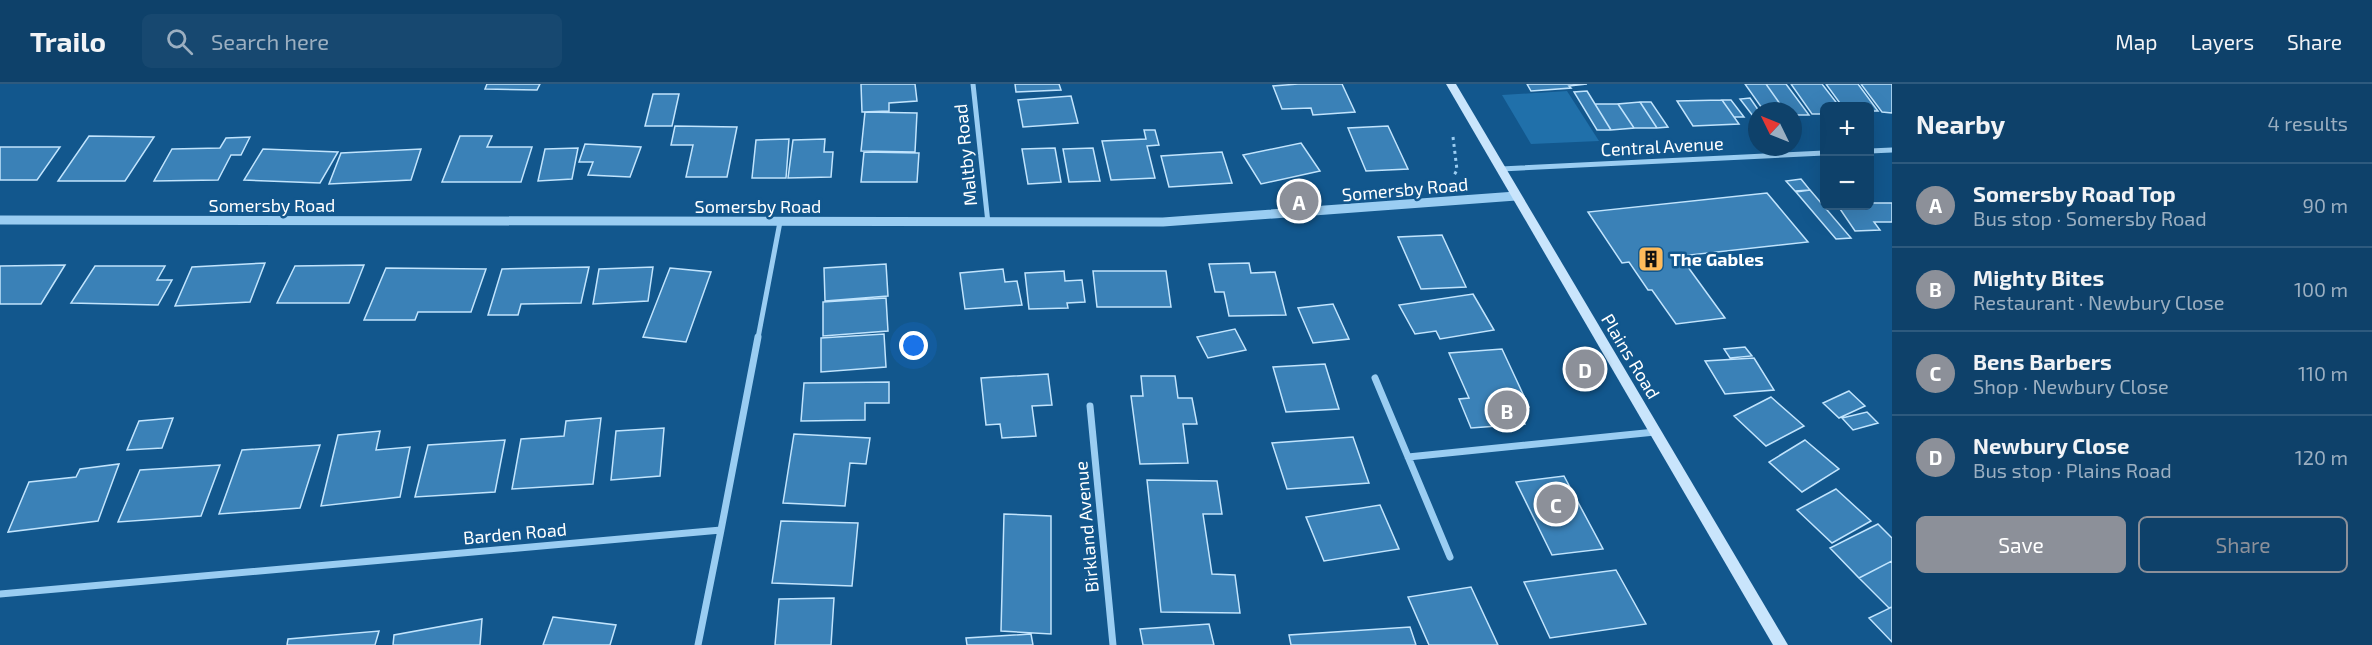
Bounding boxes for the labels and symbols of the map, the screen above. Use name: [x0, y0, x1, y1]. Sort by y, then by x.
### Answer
north arrow: [1748, 102, 1802, 156]
street label: Maltby Road: [949, 103, 981, 207]
street label: Central Avenue: [1600, 132, 1724, 160]
street label: Somersby Road: [1341, 173, 1469, 205]
pin: A: [1280, 178, 1318, 224]
street label: Somersby Road: [209, 194, 335, 216]
street label: Somersby Road: [695, 195, 821, 217]
building icon: The Gables: [1636, 244, 1666, 274]
place label: The Gables: [1670, 248, 1764, 270]
street label: Plains Road: [1597, 309, 1665, 403]
your location: [899, 331, 928, 360]
pin: D: [1566, 346, 1604, 392]
pin: B: [1488, 388, 1526, 432]
street label: Birkland Avenue: [1069, 460, 1103, 594]
pin: C: [1536, 482, 1576, 526]
street label: Barden Road: [462, 518, 568, 548]

